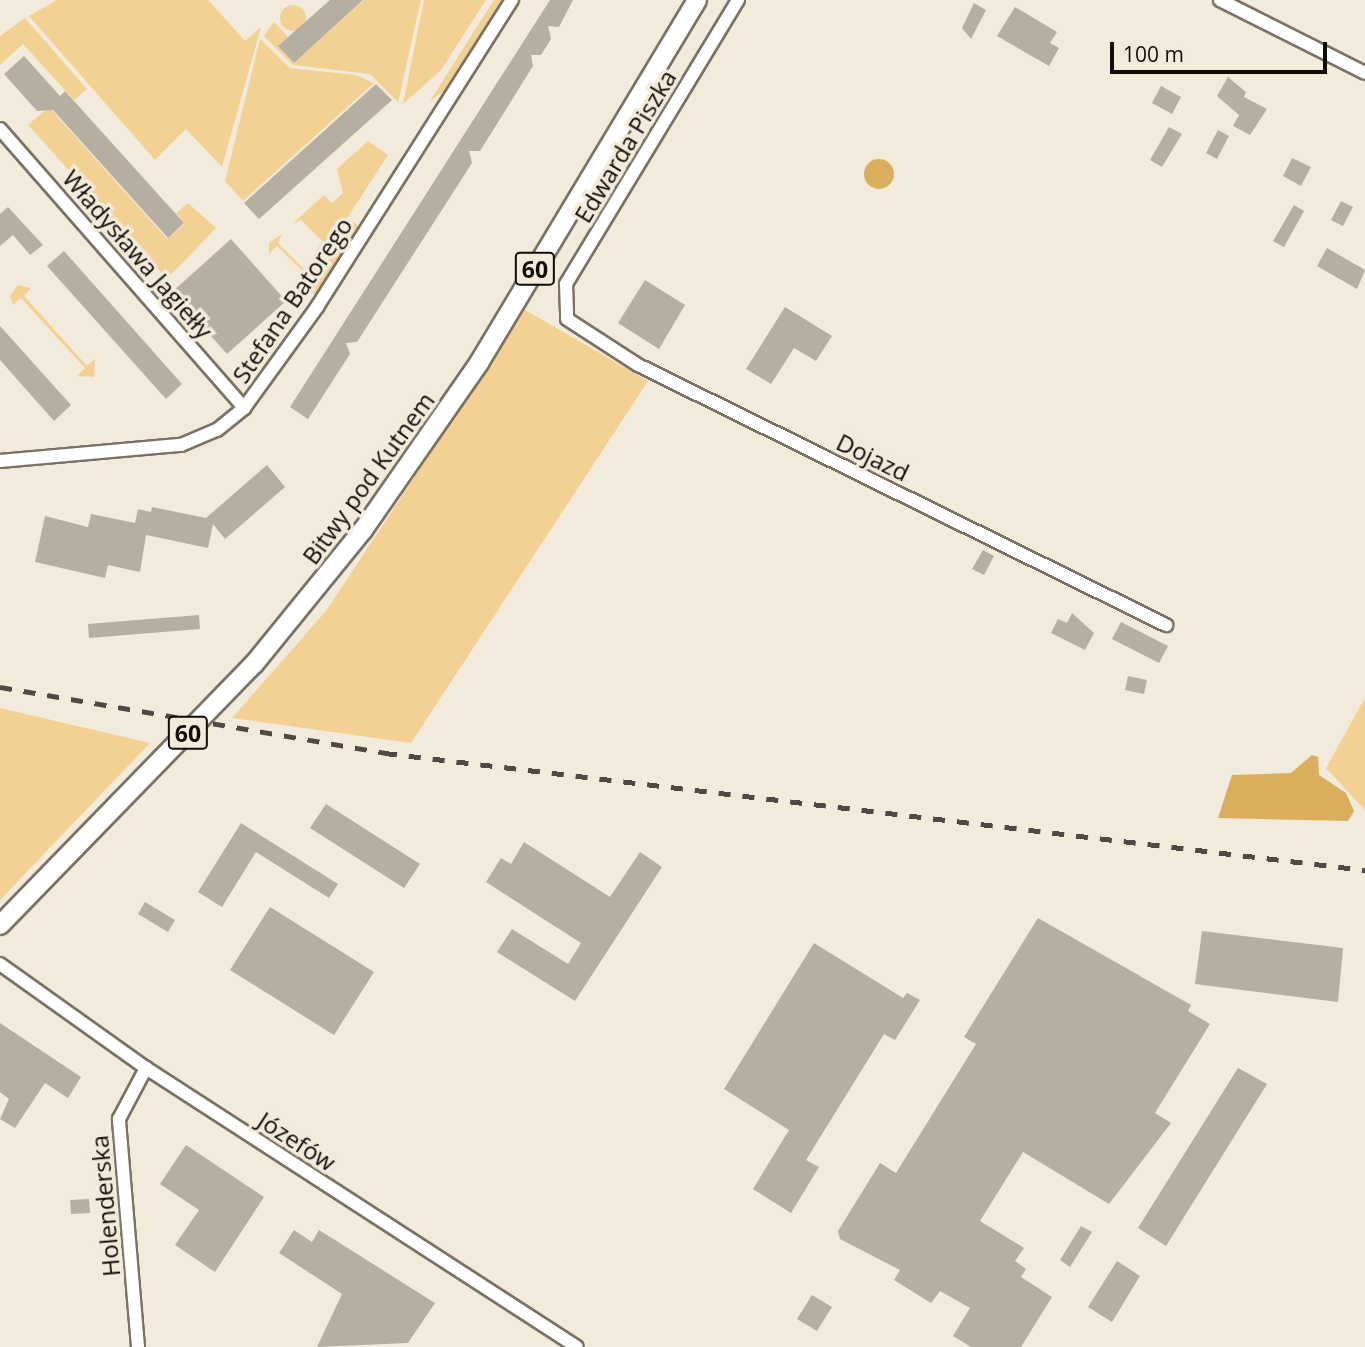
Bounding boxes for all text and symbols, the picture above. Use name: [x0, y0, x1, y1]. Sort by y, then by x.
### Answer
scale bar: [1113, 28, 1330, 72]
text: 100 m: [1123, 40, 1184, 68]
street label: Edwarda Piszka: [568, 64, 682, 228]
street label: Władysława Jagiełły: [57, 164, 219, 344]
street label: Stefana Batorego: [226, 212, 358, 388]
road number: 60: [514, 250, 556, 288]
street label: Bitwy pod Kutnem: [296, 386, 440, 570]
street label: Dojazd: [832, 427, 914, 487]
road number: 60: [167, 713, 209, 752]
street label: Józefów: [253, 1105, 341, 1177]
street label: Holenderska: [84, 1134, 126, 1278]

